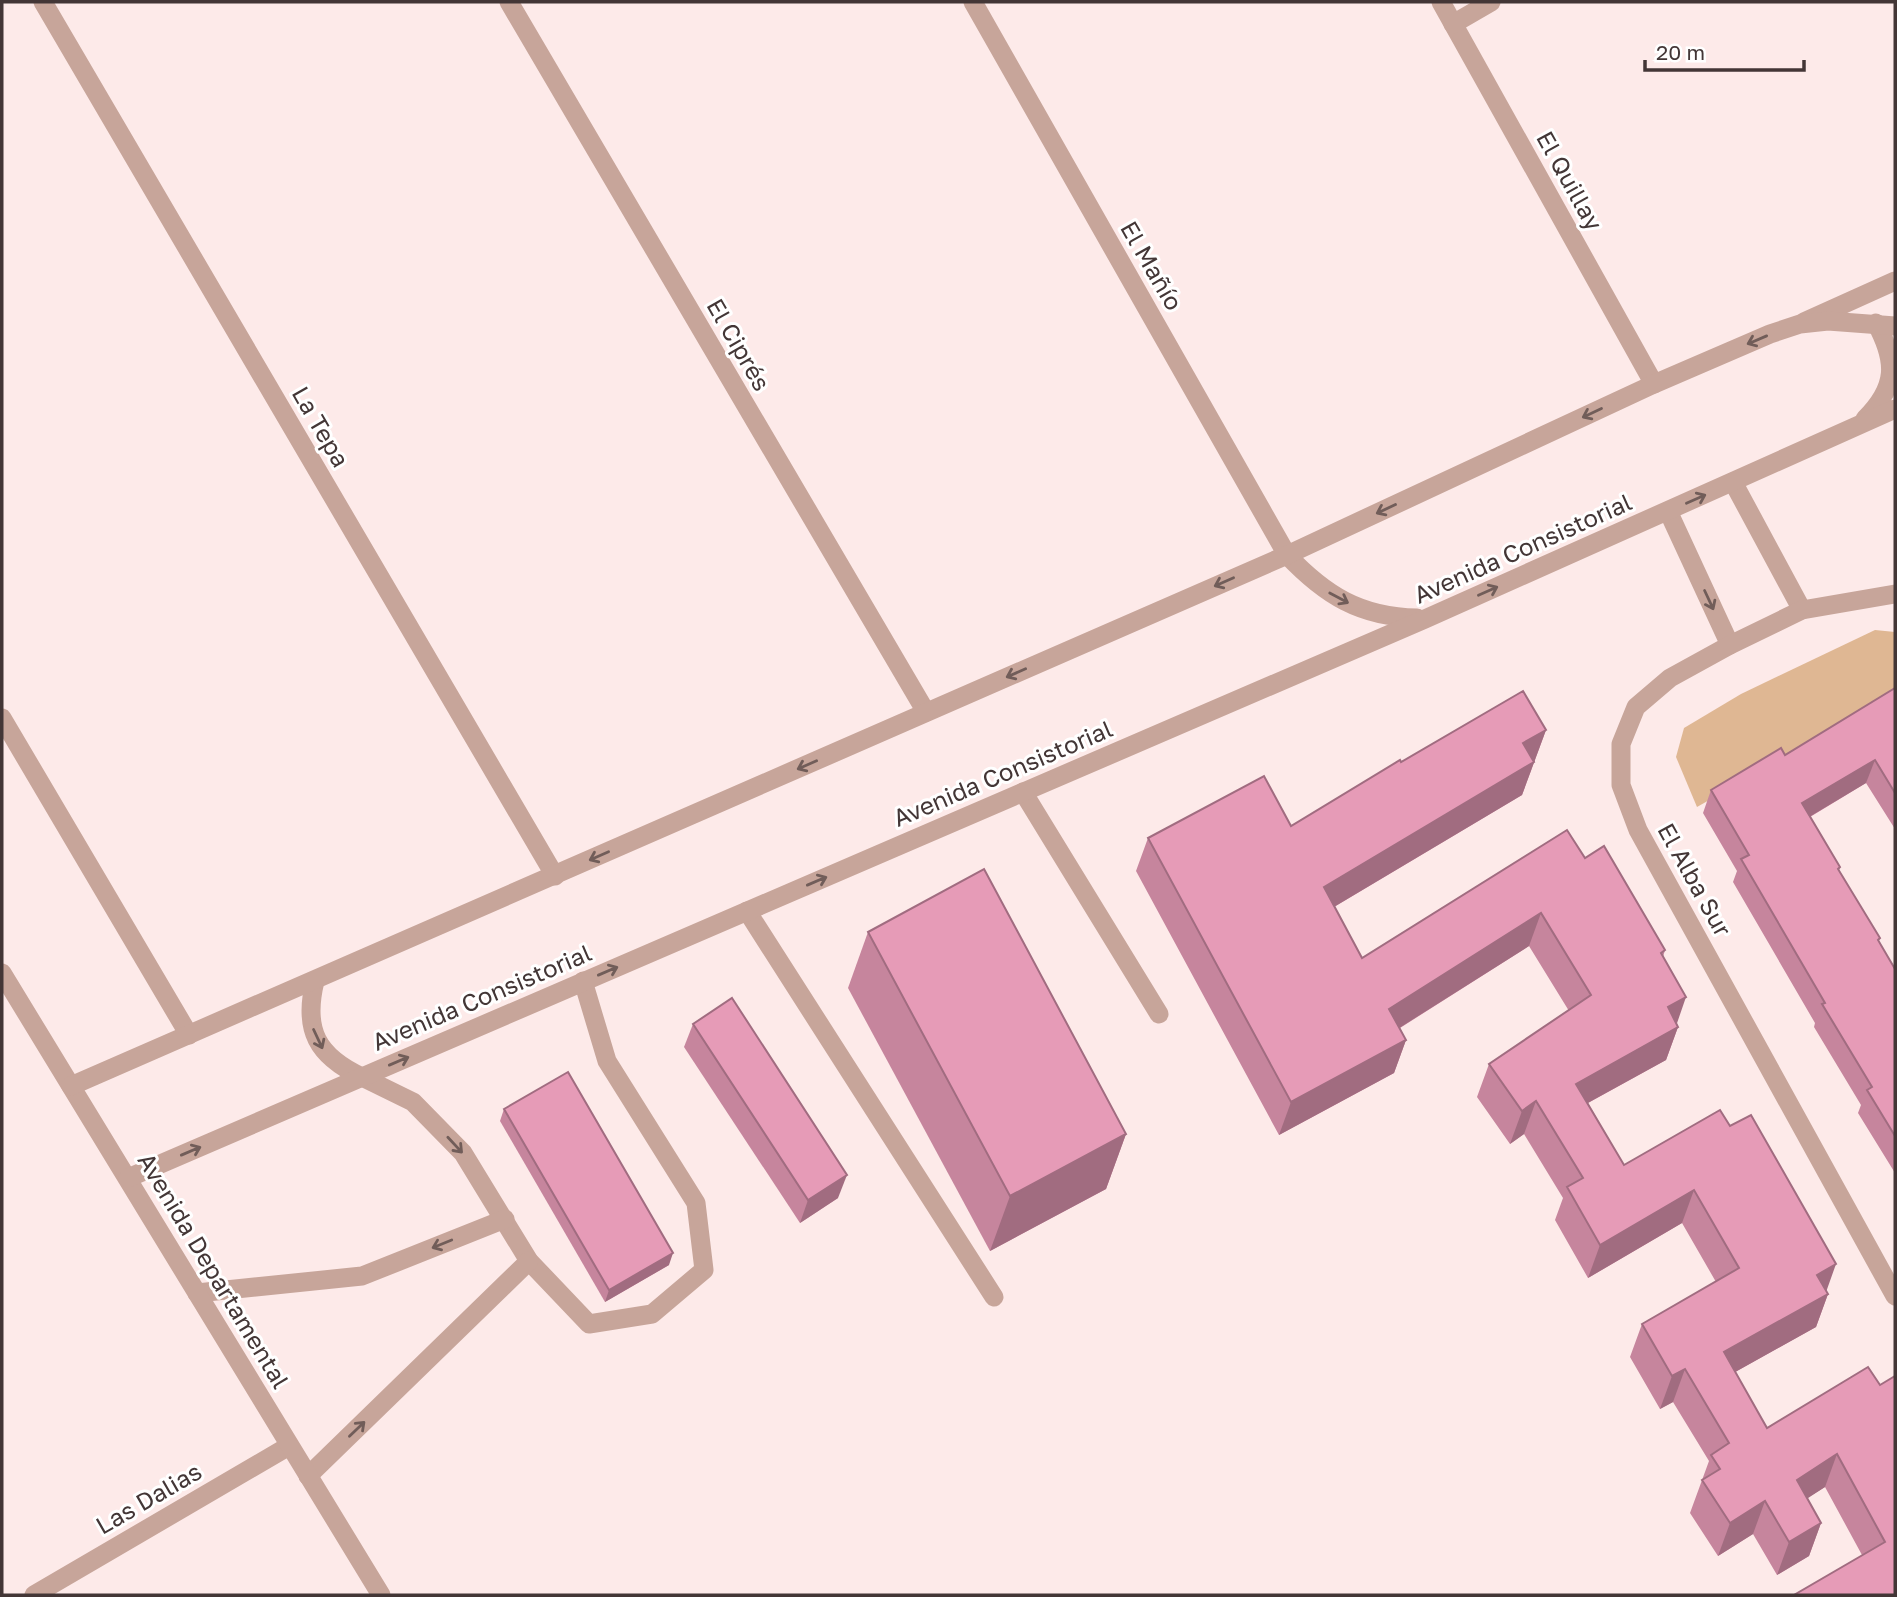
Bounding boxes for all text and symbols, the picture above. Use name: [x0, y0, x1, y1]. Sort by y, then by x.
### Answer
scale bar: [1645, 28, 1804, 72]
text: 20 m: [1656, 39, 1705, 65]
street label: El Quillay: [1531, 126, 1609, 235]
street label: El Mañío: [1115, 216, 1189, 315]
street label: El Ciprés: [701, 293, 777, 395]
one-way arrow: [1747, 334, 1768, 347]
street label: La Tepa: [287, 381, 356, 472]
one-way arrow: [1582, 406, 1603, 420]
street label: Avenida Consistorial: [1409, 487, 1636, 609]
one-way arrow: [1685, 492, 1706, 505]
one-way arrow: [1375, 503, 1396, 516]
one-way arrow: [1214, 576, 1235, 589]
one-way arrow: [1477, 584, 1498, 597]
one-way arrow: [1703, 589, 1716, 610]
one-way arrow: [1328, 591, 1348, 605]
one-way arrow: [1005, 667, 1027, 680]
street label: Avenida Consistorial: [888, 713, 1116, 832]
one-way arrow: [797, 759, 818, 772]
street label: El Alba Sur: [1652, 818, 1738, 941]
one-way arrow: [589, 850, 610, 863]
one-way arrow: [806, 874, 828, 887]
street label: Avenida Consistorial: [367, 937, 595, 1056]
one-way arrow: [597, 963, 619, 976]
one-way arrow: [312, 1028, 325, 1049]
one-way arrow: [388, 1054, 410, 1067]
one-way arrow: [447, 1137, 464, 1154]
one-way arrow: [179, 1144, 201, 1157]
street label: Avenida Departamental: [132, 1147, 296, 1393]
one-way arrow: [431, 1239, 453, 1252]
one-way arrow: [348, 1420, 365, 1437]
street label: Las Dalias: [90, 1456, 206, 1539]

